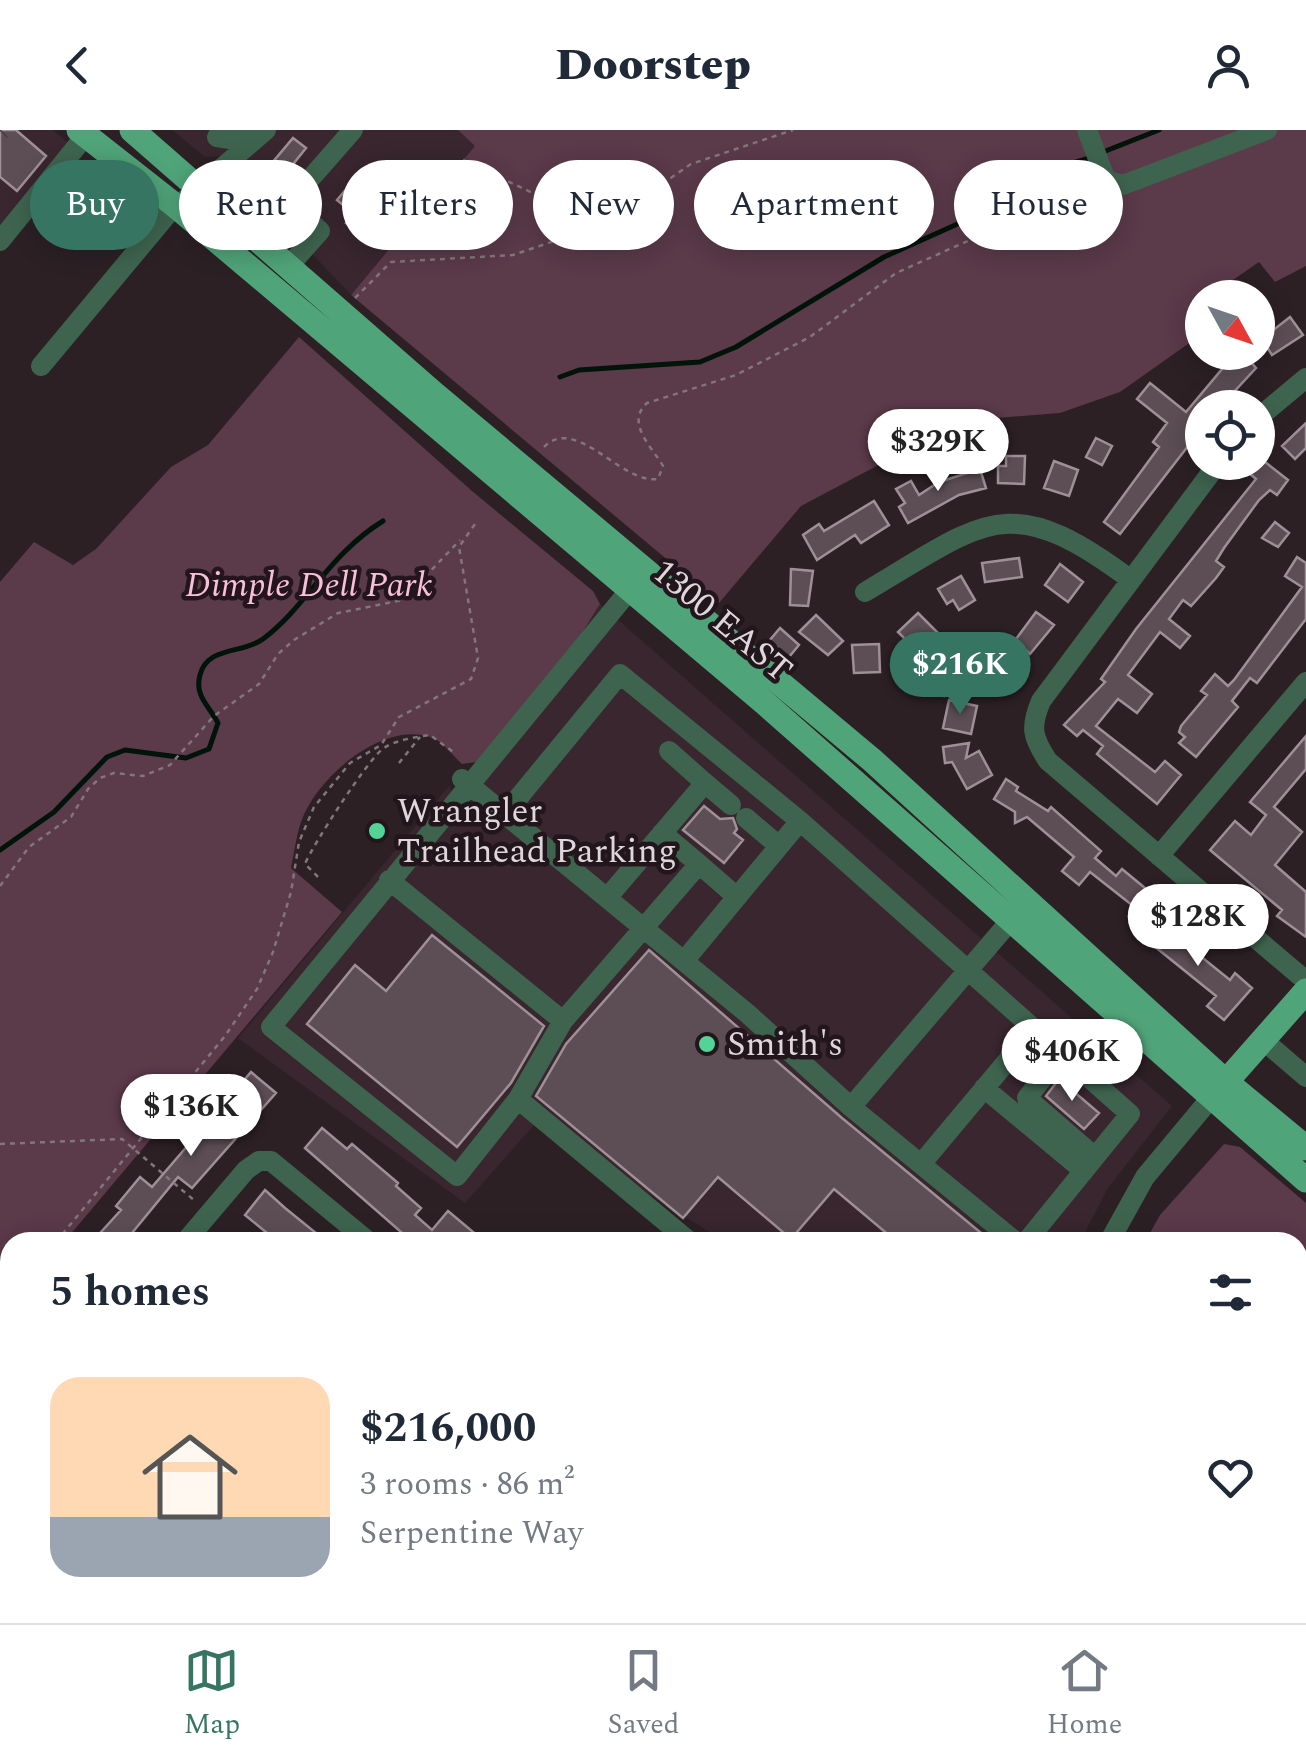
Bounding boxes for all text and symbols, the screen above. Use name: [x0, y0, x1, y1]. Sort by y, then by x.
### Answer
text: Doorstep: [555, 31, 751, 100]
icon: back: [50, 38, 105, 93]
icon: person: [1201, 38, 1256, 93]
chip: Buy: [30, 160, 159, 250]
chip: Rent: [179, 160, 322, 250]
chip: Filters: [342, 160, 513, 250]
chip: New: [533, 160, 674, 250]
chip: Apartment: [694, 160, 934, 250]
chip: House: [954, 160, 1123, 250]
north arrow: [1185, 280, 1275, 370]
map controls: [1185, 280, 1275, 480]
button: locate: [1185, 390, 1275, 480]
pin: $329K: [868, 409, 1008, 494]
text: $329K: [890, 417, 986, 466]
street label: 1300 EAST: [640, 546, 804, 696]
park label: Dimple Dell Park: [185, 559, 433, 612]
pin: $216K: [890, 632, 1030, 717]
text: $216K: [912, 640, 1008, 689]
place label: Wrangler Trailhead Parking: [397, 785, 677, 878]
marker: Wrangler Trailhead Parking: [366, 820, 388, 842]
pin: $128K: [1128, 884, 1268, 969]
text: $128K: [1150, 892, 1246, 941]
place label: Smith's: [727, 1018, 843, 1071]
pin: $406K: [1002, 1019, 1142, 1104]
text: $406K: [1024, 1027, 1120, 1076]
marker: Smith's: [696, 1033, 718, 1055]
pin: $136K: [121, 1074, 261, 1159]
text: $136K: [143, 1082, 239, 1131]
text: 5 homes: [50, 1261, 210, 1324]
icon: filters: [1203, 1265, 1258, 1320]
text: $216,000: [360, 1397, 536, 1460]
icon: home: [130, 1417, 250, 1537]
icon: heart: [1203, 1450, 1258, 1505]
text: 3 rooms · 86 m²: [360, 1460, 574, 1509]
text: Serpentine Way: [360, 1509, 583, 1558]
tab: Map: [184, 1643, 240, 1746]
tab: Saved: [608, 1643, 679, 1746]
tab: Home: [1047, 1643, 1122, 1746]

